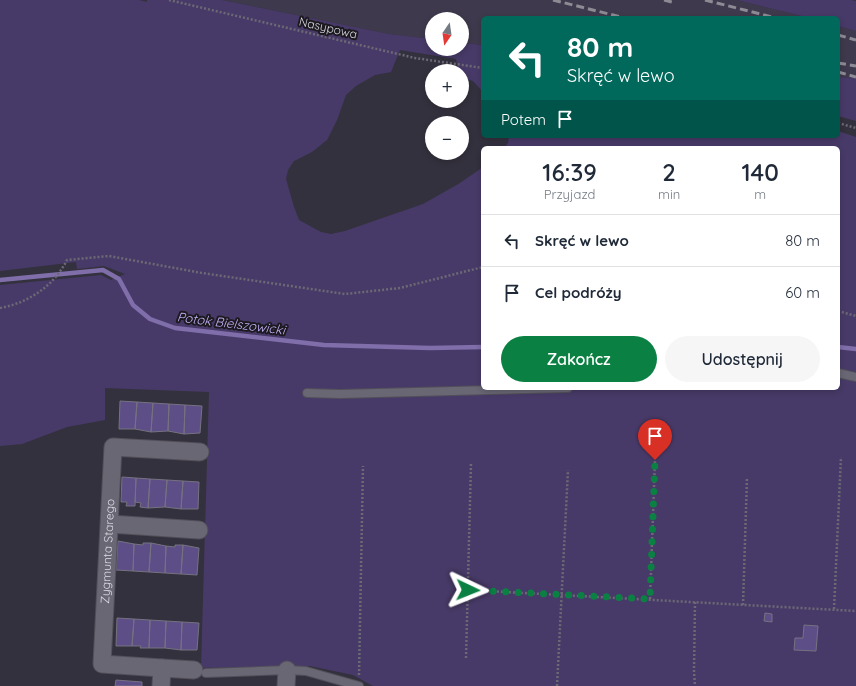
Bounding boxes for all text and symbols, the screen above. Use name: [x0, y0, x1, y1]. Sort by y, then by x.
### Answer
north arrow: [425, 12, 469, 56]
map controls: [425, 12, 469, 160]
street label: Nasypowa: [298, 14, 359, 41]
text: 80 m: [567, 29, 633, 64]
icon: left: [501, 32, 553, 84]
button: +: [425, 64, 469, 108]
text: Skręć w lewo: [567, 64, 675, 87]
icon: arrive: [554, 108, 576, 130]
text: Potem: [501, 110, 546, 129]
button: −: [425, 116, 469, 160]
text: 16:39: [542, 157, 597, 187]
text: 2: [662, 157, 676, 187]
text: 140: [741, 157, 779, 187]
text: Przyjazd: [544, 186, 595, 202]
text: min: [658, 186, 680, 202]
text: m: [754, 186, 766, 202]
icon: left: [501, 230, 523, 252]
text: Skręć w lewo: [535, 231, 629, 250]
text: 80 m: [785, 231, 820, 250]
icon: arrive: [501, 282, 523, 304]
text: Cel podróży: [535, 283, 622, 302]
text: 60 m: [785, 283, 820, 302]
water label: Potok Bielszowicki: [176, 308, 288, 338]
button: Zakończ: [501, 336, 657, 382]
button: Udostępnij: [665, 336, 820, 382]
pin: [638, 419, 672, 460]
icon: arrive: [644, 425, 666, 447]
street label: Zygmunta Starego: [97, 498, 117, 604]
position arrow: [447, 569, 489, 611]

